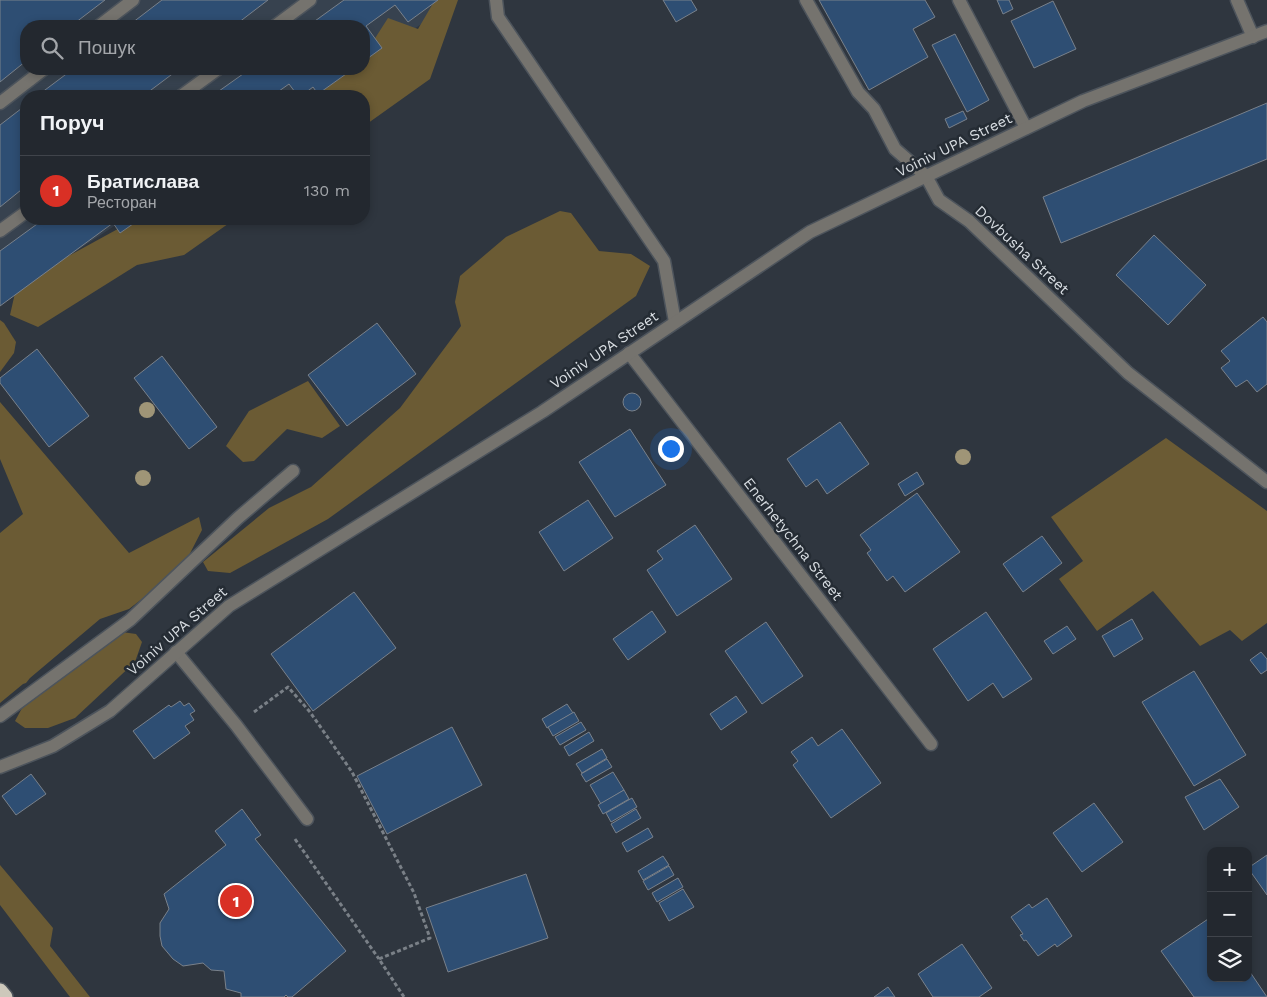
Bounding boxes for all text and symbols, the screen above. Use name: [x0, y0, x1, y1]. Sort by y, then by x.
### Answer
search box: [20, 20, 370, 75]
icon: search: [38, 34, 66, 62]
text: Пошук: [78, 36, 135, 59]
street label: Voiniv UPA Street: [893, 109, 1015, 181]
text: Поруч: [40, 110, 104, 135]
text: Братислава: [87, 170, 199, 193]
text: 1: [53, 181, 59, 200]
text: 130 m: [304, 181, 350, 200]
text: Ресторан: [87, 193, 157, 212]
street label: Dovbusha Street: [971, 202, 1073, 299]
street label: Voiniv UPA Street: [547, 307, 662, 393]
your location: [658, 436, 684, 462]
street label: Enerhetychna Street: [739, 474, 847, 604]
street label: Voiniv UPA Street: [123, 582, 231, 679]
map controls: [1207, 847, 1252, 982]
button: +: [1207, 847, 1252, 892]
pin: 1: [220, 882, 252, 920]
button: −: [1207, 892, 1252, 937]
button: layers: [1207, 937, 1252, 982]

